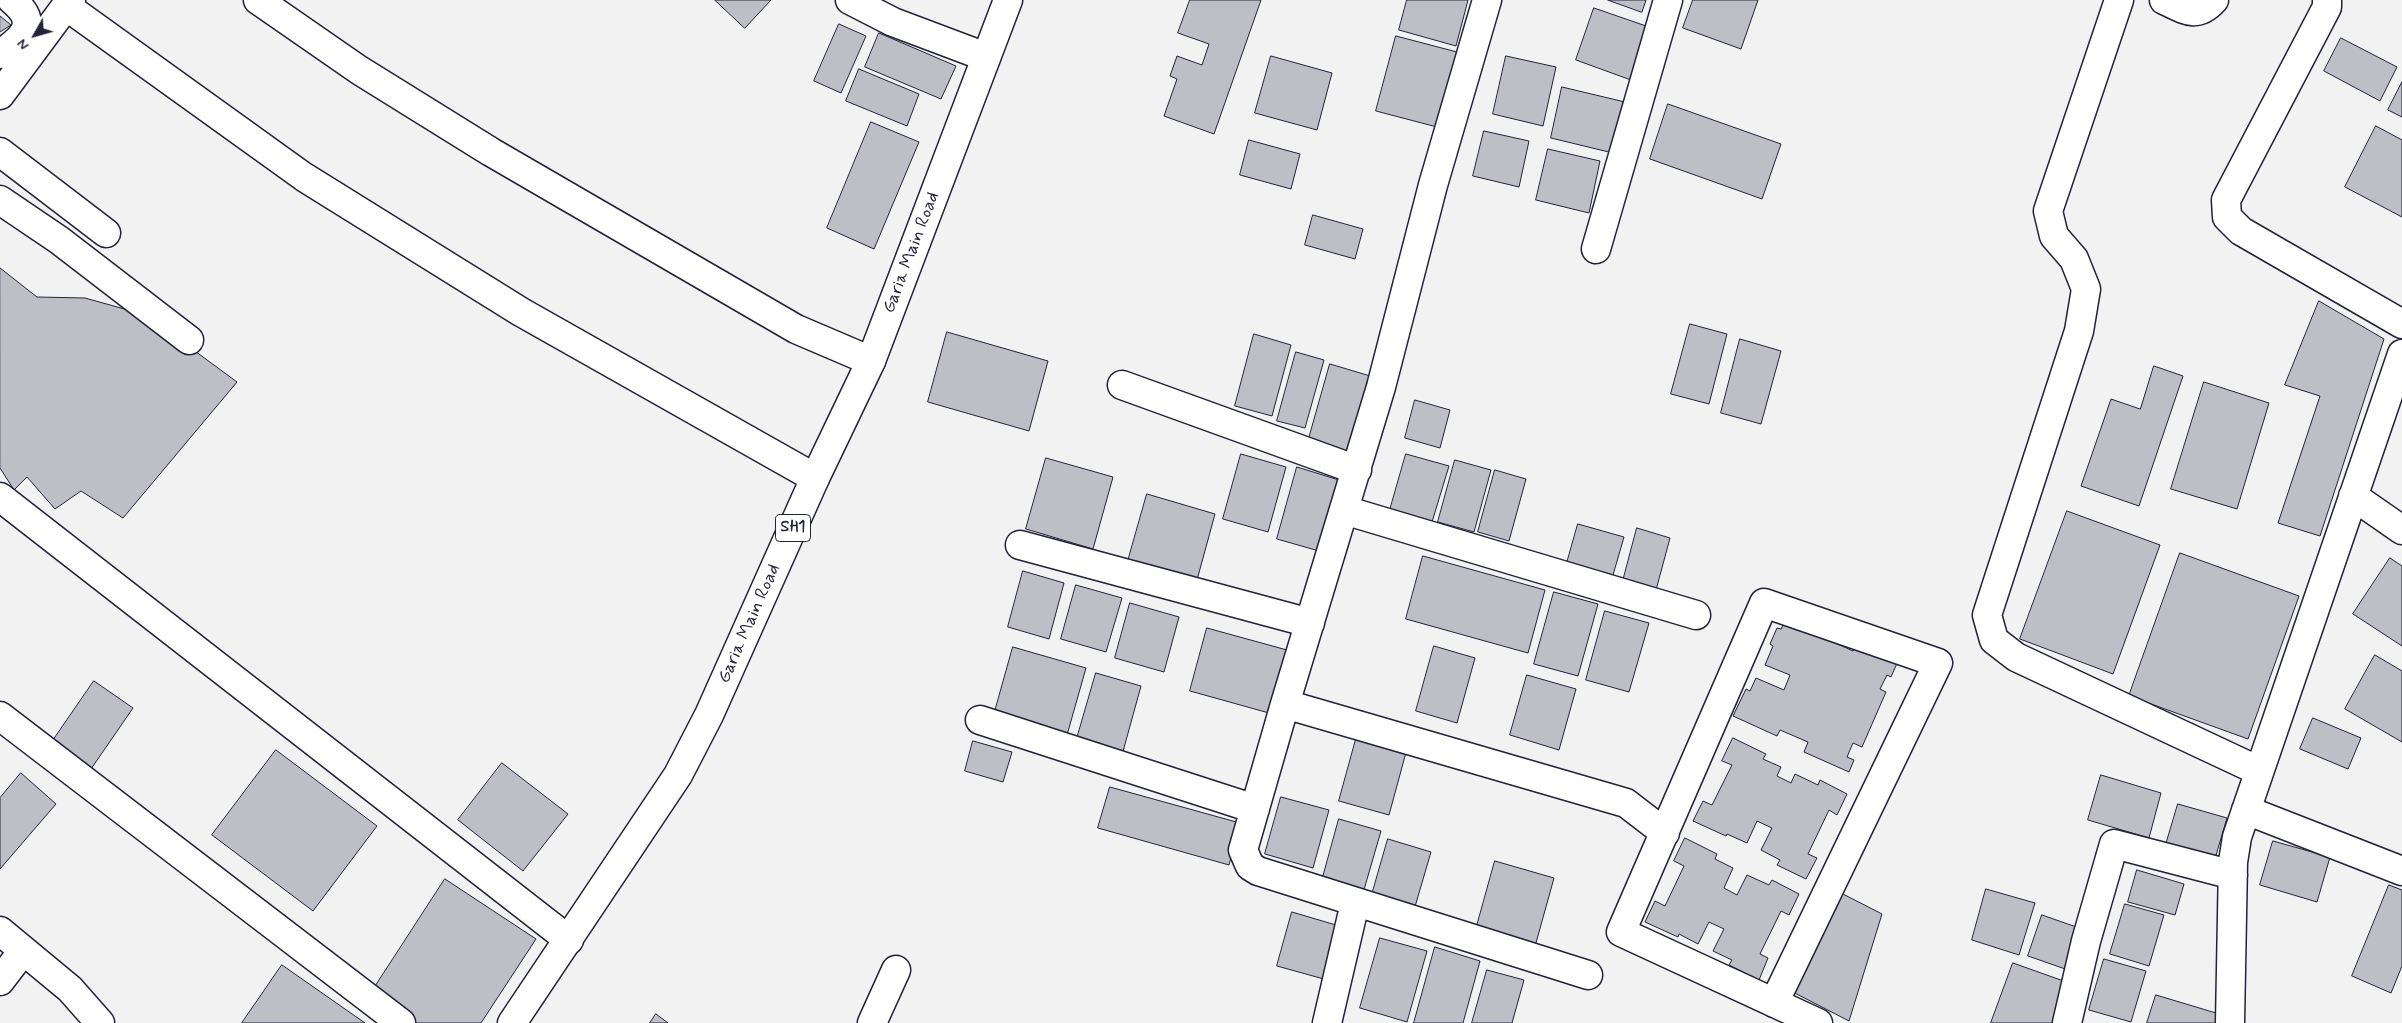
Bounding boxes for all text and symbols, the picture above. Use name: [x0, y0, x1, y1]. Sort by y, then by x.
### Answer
north arrow: [10, 10, 60, 60]
text: N: [13, 35, 33, 53]
street label: Garia Main Road: [879, 189, 945, 317]
road number: SH1: [776, 514, 810, 542]
street label: Garia Main Road: [714, 561, 786, 687]

